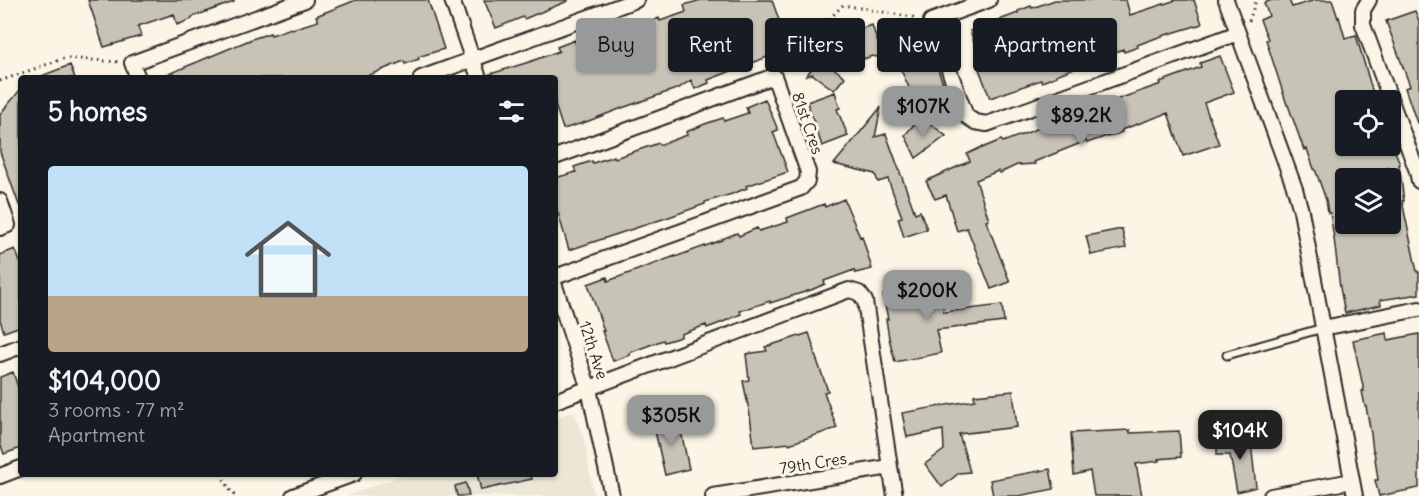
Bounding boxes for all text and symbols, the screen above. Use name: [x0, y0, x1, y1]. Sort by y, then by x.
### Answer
chip: Buy: [576, 18, 656, 72]
chip: Rent: [668, 18, 753, 72]
chip: Filters: [765, 18, 865, 72]
chip: New: [877, 18, 961, 72]
chip: Apartment: [973, 18, 1117, 72]
pin: $107K: [881, 86, 965, 137]
street label: 81st Cres: [788, 89, 828, 157]
map controls: [1335, 90, 1401, 234]
button: locate: [1335, 90, 1401, 156]
text: $107K: [896, 93, 950, 118]
text: 5 homes: [48, 95, 147, 128]
icon: filters: [495, 95, 528, 128]
pin: $89.2K: [1032, 95, 1130, 146]
text: $89.2K: [1050, 102, 1112, 127]
button: layers: [1335, 168, 1401, 234]
icon: home: [234, 205, 342, 313]
pin: $200K: [885, 270, 969, 321]
text: $200K: [897, 277, 957, 302]
street label: 12th Ave: [575, 318, 613, 382]
text: $104,000: [48, 364, 161, 397]
pin: $305K: [629, 395, 713, 446]
text: 3 rooms · 77 m²: [48, 397, 185, 422]
text: $305K: [641, 402, 701, 427]
pin: $104K: [1198, 410, 1282, 461]
text: $104K: [1212, 417, 1268, 442]
text: Apartment: [48, 422, 145, 447]
street label: 79th Cres: [778, 448, 848, 478]

